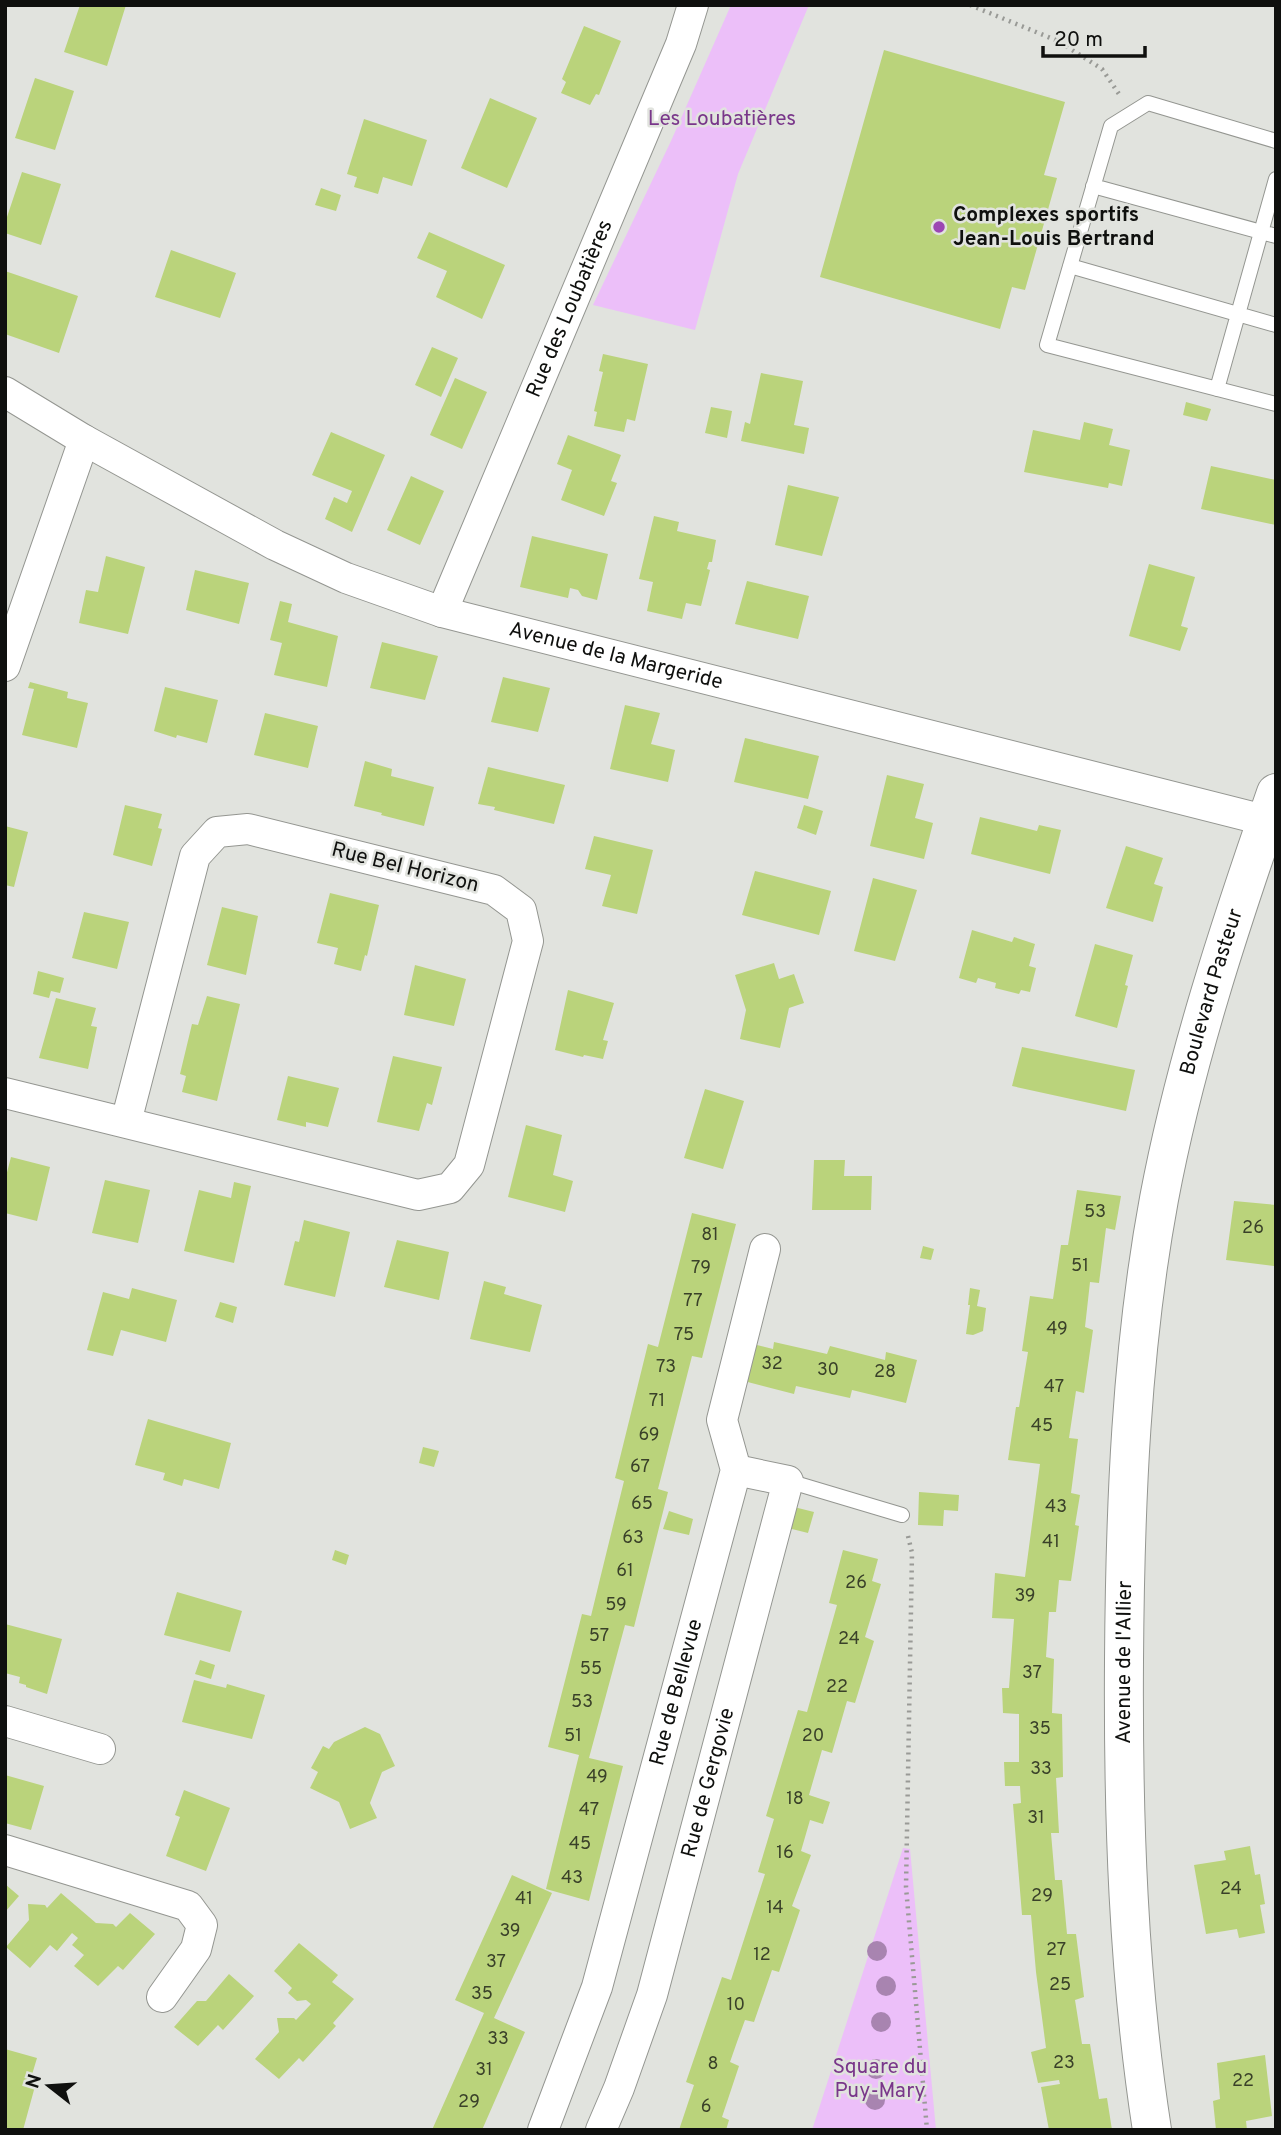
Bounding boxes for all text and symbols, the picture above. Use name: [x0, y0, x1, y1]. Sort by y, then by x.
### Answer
scale bar: [1043, 14, 1144, 58]
text: 20 m: [1054, 27, 1103, 54]
park label: Les Loubatières: [648, 106, 796, 133]
place label: Complexes sportifs Jean-Louis Bertrand: [953, 202, 1155, 253]
street label: Rue des Loubatières: [520, 216, 619, 402]
marker: Complexes sportifs Jean-Louis Bertrand: [931, 219, 947, 235]
street label: Avenue de la Margeride: [506, 616, 726, 696]
street label: Rue Bel Horizon: [329, 837, 481, 899]
street label: Boulevard Pasteur: [1174, 905, 1249, 1078]
house number: 53: [1084, 1201, 1106, 1224]
house number: 26: [1242, 1217, 1264, 1240]
house number: 81: [701, 1224, 719, 1247]
house number: 51: [1071, 1255, 1089, 1278]
house number: 79: [691, 1257, 711, 1280]
house number: 77: [683, 1290, 703, 1313]
house number: 49: [1046, 1318, 1068, 1341]
house number: 75: [674, 1324, 694, 1347]
house number: 32: [761, 1353, 783, 1376]
house number: 73: [656, 1356, 676, 1379]
house number: 30: [817, 1359, 839, 1382]
house number: 28: [874, 1361, 896, 1384]
house number: 47: [1044, 1376, 1064, 1399]
house number: 71: [649, 1390, 665, 1413]
house number: 45: [1031, 1415, 1053, 1438]
house number: 69: [639, 1424, 659, 1447]
house number: 67: [630, 1456, 650, 1479]
house number: 65: [631, 1493, 653, 1516]
house number: 43: [1045, 1496, 1067, 1519]
house number: 63: [622, 1527, 644, 1550]
house number: 41: [1042, 1531, 1060, 1554]
house number: 61: [616, 1560, 634, 1583]
house number: 26: [845, 1572, 867, 1595]
street label: Avenue de l'Allier: [1110, 1580, 1139, 1744]
house number: 39: [1014, 1585, 1036, 1608]
house number: 59: [605, 1594, 627, 1617]
street label: Rue de Bellevue: [644, 1616, 709, 1769]
house number: 57: [589, 1625, 609, 1648]
house number: 24: [838, 1628, 860, 1651]
house number: 55: [580, 1658, 602, 1681]
house number: 37: [1022, 1662, 1042, 1685]
house number: 22: [826, 1676, 848, 1699]
house number: 53: [571, 1691, 593, 1714]
street label: Rue de Gergovie: [675, 1705, 741, 1861]
house number: 35: [1029, 1718, 1051, 1741]
house number: 51: [564, 1725, 582, 1748]
house number: 20: [802, 1725, 824, 1748]
house number: 33: [1030, 1758, 1052, 1781]
house number: 49: [586, 1766, 608, 1789]
house number: 18: [786, 1788, 804, 1811]
house number: 47: [579, 1799, 599, 1822]
house number: 31: [1027, 1807, 1045, 1830]
house number: 45: [569, 1833, 591, 1856]
house number: 16: [776, 1842, 794, 1865]
house number: 43: [561, 1867, 583, 1890]
house number: 24: [1220, 1878, 1242, 1901]
house number: 29: [1031, 1885, 1053, 1908]
house number: 41: [515, 1888, 533, 1911]
house number: 14: [766, 1897, 784, 1920]
house number: 39: [499, 1920, 521, 1943]
house number: 27: [1046, 1939, 1066, 1962]
house number: 12: [753, 1944, 771, 1967]
house number: 37: [486, 1951, 506, 1974]
house number: 25: [1049, 1974, 1071, 1997]
house number: 35: [471, 1983, 493, 2006]
house number: 10: [727, 1994, 745, 2017]
house number: 33: [487, 2028, 509, 2051]
north arrow: [14, 2051, 84, 2121]
house number: 23: [1053, 2052, 1075, 2075]
house number: 8: [708, 2053, 719, 2076]
park label: Square du Puy-Mary: [833, 2054, 927, 2105]
house number: 31: [475, 2059, 493, 2082]
house number: 22: [1232, 2070, 1254, 2093]
text: N: [21, 2072, 48, 2092]
house number: 29: [458, 2091, 480, 2114]
house number: 6: [701, 2096, 711, 2119]

